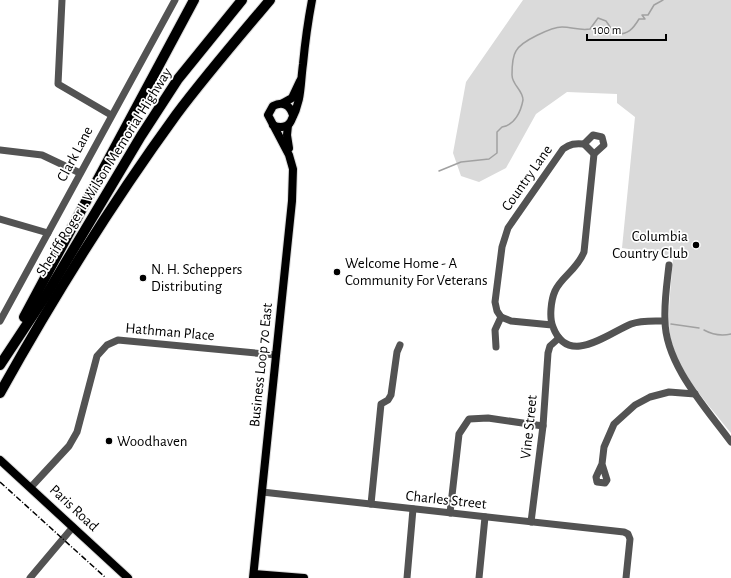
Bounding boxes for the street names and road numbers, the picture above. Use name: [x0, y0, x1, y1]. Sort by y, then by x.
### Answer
street label: Sheriff Roger I. Wilson Memorial Highway: [33, 65, 175, 279]
street label: Clark Lane: [54, 124, 96, 184]
street label: Country Lane: [499, 142, 555, 214]
street label: Business Loop 70 East: [247, 302, 275, 428]
street label: Hathman Place: [125, 321, 215, 343]
street label: Vine Street: [518, 394, 540, 460]
street label: Paris Road: [47, 482, 101, 534]
street label: Charles Street: [405, 488, 487, 512]

